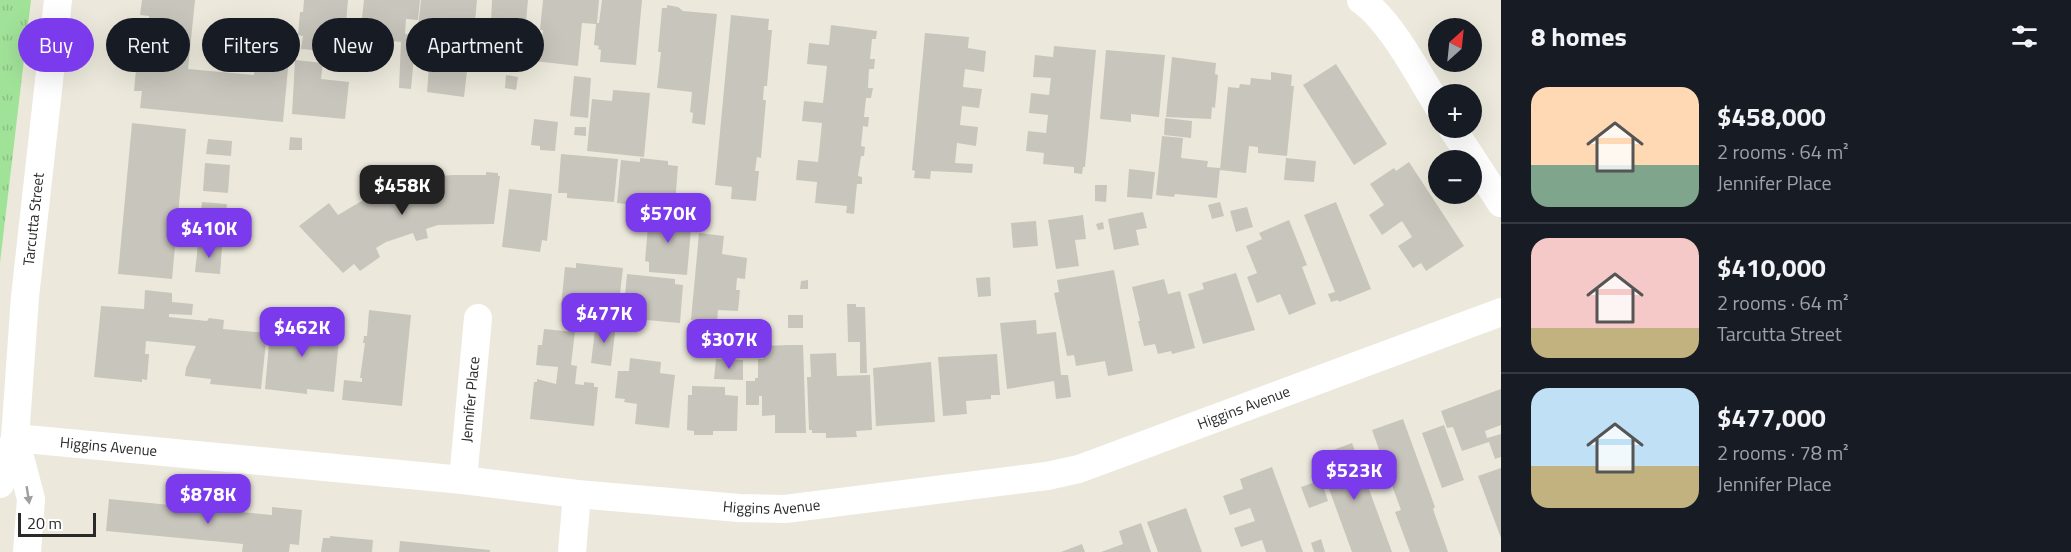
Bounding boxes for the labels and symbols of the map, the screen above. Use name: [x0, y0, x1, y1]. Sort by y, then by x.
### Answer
north arrow: [1428, 18, 1482, 72]
pin: $458K: [360, 165, 444, 216]
street label: Tarcutta Street: [17, 171, 50, 267]
pin: $570K: [626, 193, 710, 244]
pin: $410K: [167, 208, 251, 259]
pin: $477K: [562, 293, 646, 344]
pin: $462K: [260, 307, 344, 358]
pin: $307K: [687, 319, 771, 370]
street label: Jennifer Place: [455, 355, 485, 443]
street label: Higgins Avenue: [1194, 379, 1293, 435]
street label: Higgins Avenue: [59, 430, 158, 462]
pin: $523K: [1312, 450, 1396, 501]
pin: $878K: [166, 474, 250, 525]
one-way arrow: [24, 485, 33, 504]
street label: Higgins Avenue: [722, 493, 821, 520]
scale bar: [18, 510, 96, 538]

